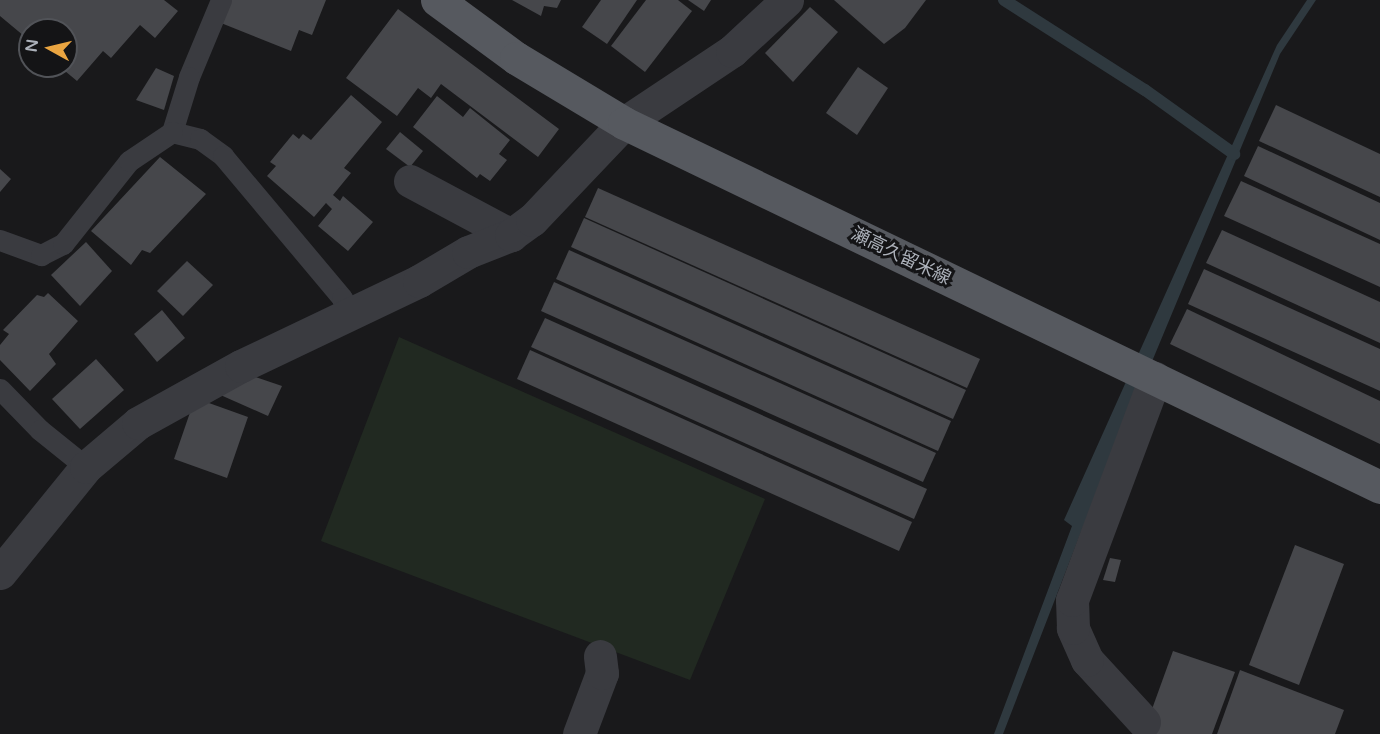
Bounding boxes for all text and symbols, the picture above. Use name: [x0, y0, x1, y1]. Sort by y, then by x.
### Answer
north arrow: [18, 18, 78, 78]
text: N: [21, 38, 43, 54]
street label: 瀬高久留米線: [848, 223, 954, 289]

